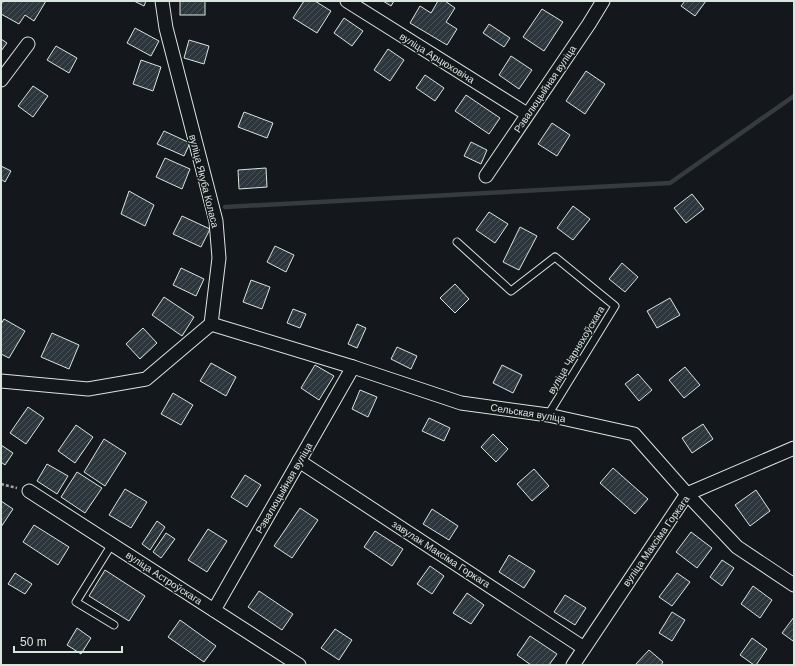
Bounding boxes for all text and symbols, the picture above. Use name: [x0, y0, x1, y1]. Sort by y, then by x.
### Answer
street label: вуліца Арцюховіча: [398, 31, 477, 86]
street label: Рэвалюцыйная вуліца: [512, 43, 579, 135]
street label: вуліца Якуба Коласа: [187, 133, 221, 229]
street label: вуліца Чарняхоўскага: [545, 304, 607, 396]
street label: Сельская вуліца: [490, 402, 567, 424]
street label: Рэвалюцыйная вуліца: [254, 440, 315, 535]
street label: вуліца Максіма Горкага: [621, 493, 692, 588]
street label: завулак Максіма Горкага: [390, 518, 492, 590]
street label: вуліца Астроўскага: [124, 549, 204, 607]
scale bar: [14, 628, 122, 654]
text: 50 m: [20, 635, 47, 649]

